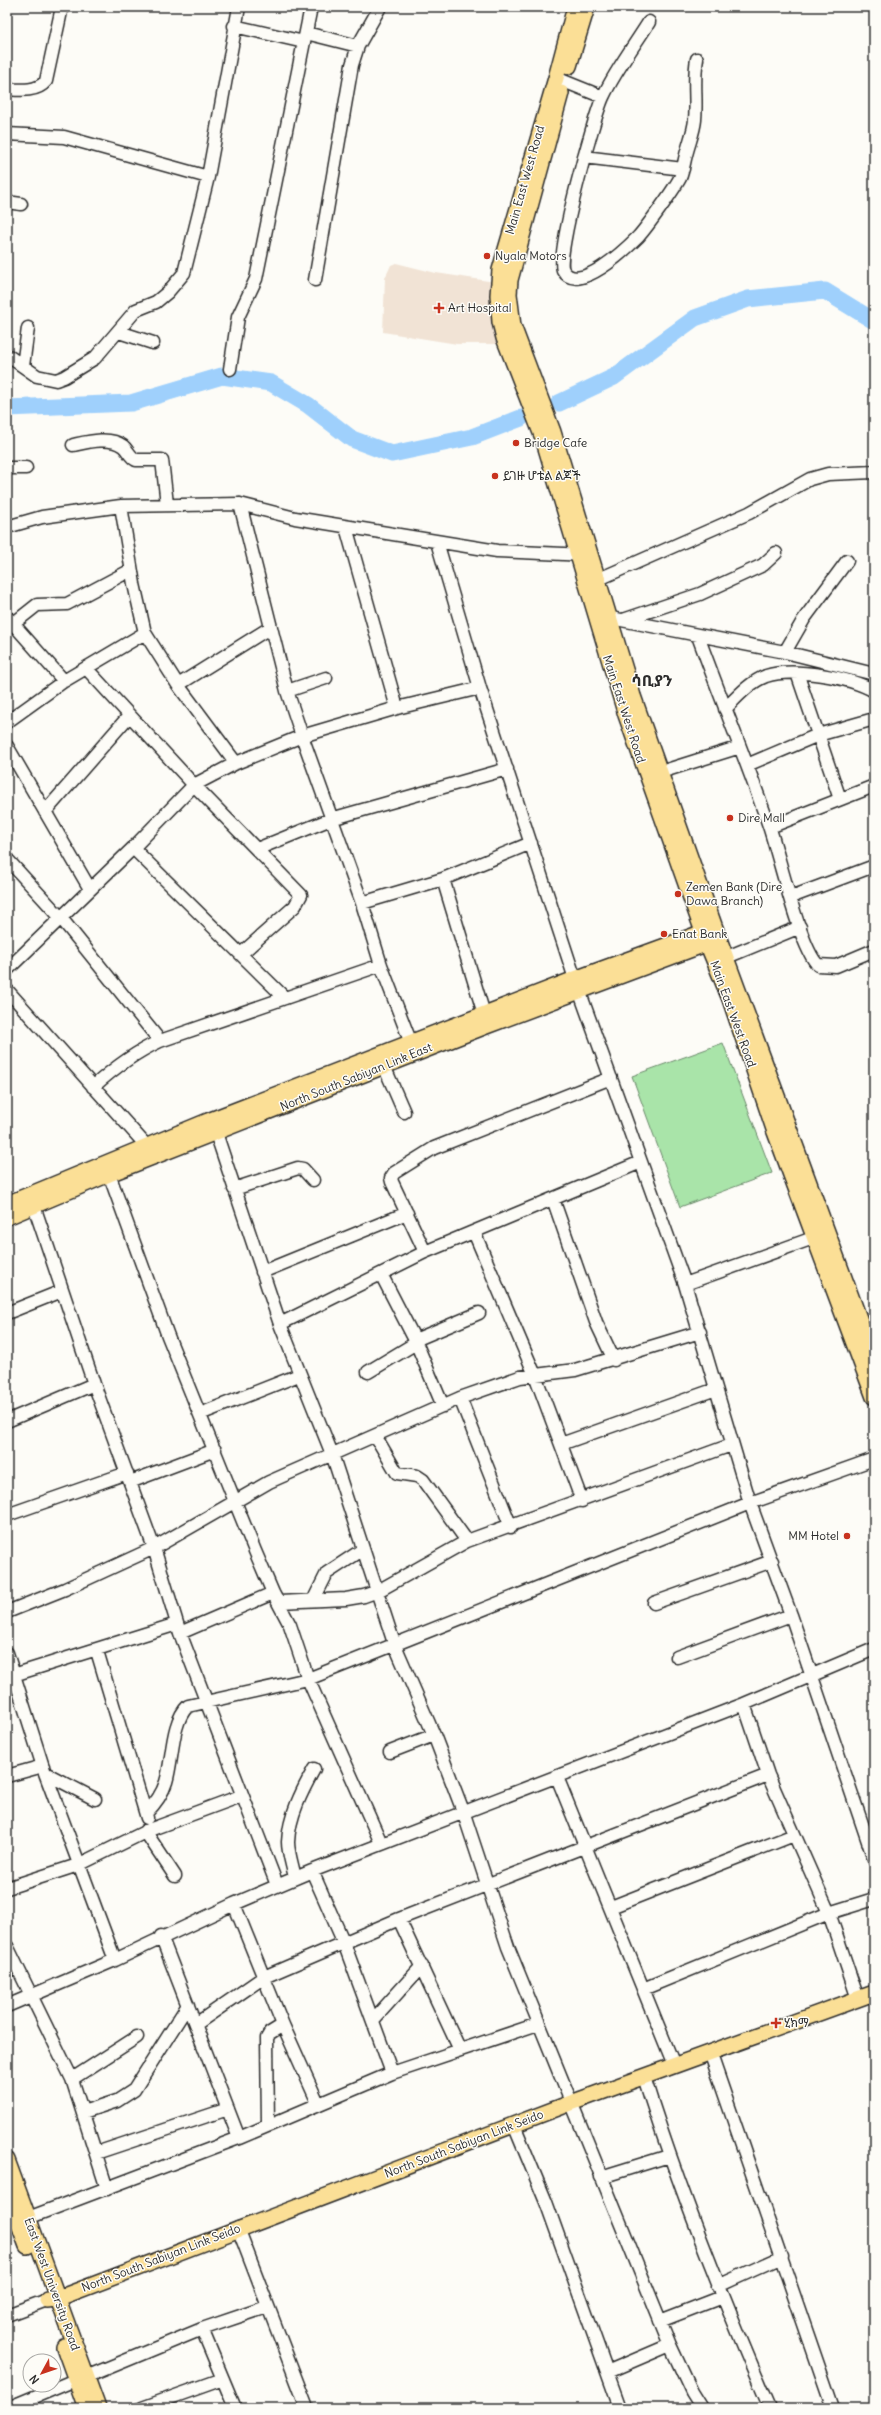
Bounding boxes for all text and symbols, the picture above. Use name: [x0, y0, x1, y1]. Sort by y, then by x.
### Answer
street label: Main East West Road: [502, 124, 547, 236]
place label: Nyala Motors: [495, 248, 567, 263]
marker: Nyala Motors: [482, 251, 492, 261]
place label: Art Hospital: [448, 300, 511, 315]
marker: Art Hospital: [433, 302, 445, 314]
place label: Bridge Cafe: [524, 435, 587, 450]
marker: Bridge Cafe: [511, 438, 521, 448]
place label: ይገዙ ሆቴል ልጆች: [503, 468, 581, 483]
marker: ይገዙ ሆቴል ልጆች: [490, 471, 500, 481]
street label: Main East West Road: [600, 653, 649, 765]
district label: ሳቢያን: [631, 670, 673, 690]
place label: Dire Mall: [738, 810, 785, 825]
marker: Dire Mall: [725, 813, 735, 823]
place label: Zemen Bank (Dire Dawa Branch): [686, 879, 782, 908]
marker: Zemen Bank (Dire Dawa Branch): [673, 889, 683, 899]
place label: Enat Bank: [672, 926, 727, 941]
marker: Enat Bank: [659, 929, 669, 939]
street label: Main East West Road: [707, 958, 760, 1069]
street label: North South Sabiyan Link East: [278, 1039, 434, 1114]
place label: MM Hotel: [788, 1528, 839, 1543]
marker: MM Hotel: [842, 1531, 852, 1541]
place label: ሂክማ: [784, 2015, 809, 2030]
marker: ሂክማ: [771, 2018, 781, 2028]
street label: North South Sabiyan Link Seido: [382, 2106, 546, 2181]
street label: East West University Road: [21, 2215, 84, 2352]
street label: North South Sabiyan Link Seido: [79, 2220, 243, 2295]
north arrow: [22, 2353, 62, 2393]
text: N: [27, 2372, 42, 2387]

